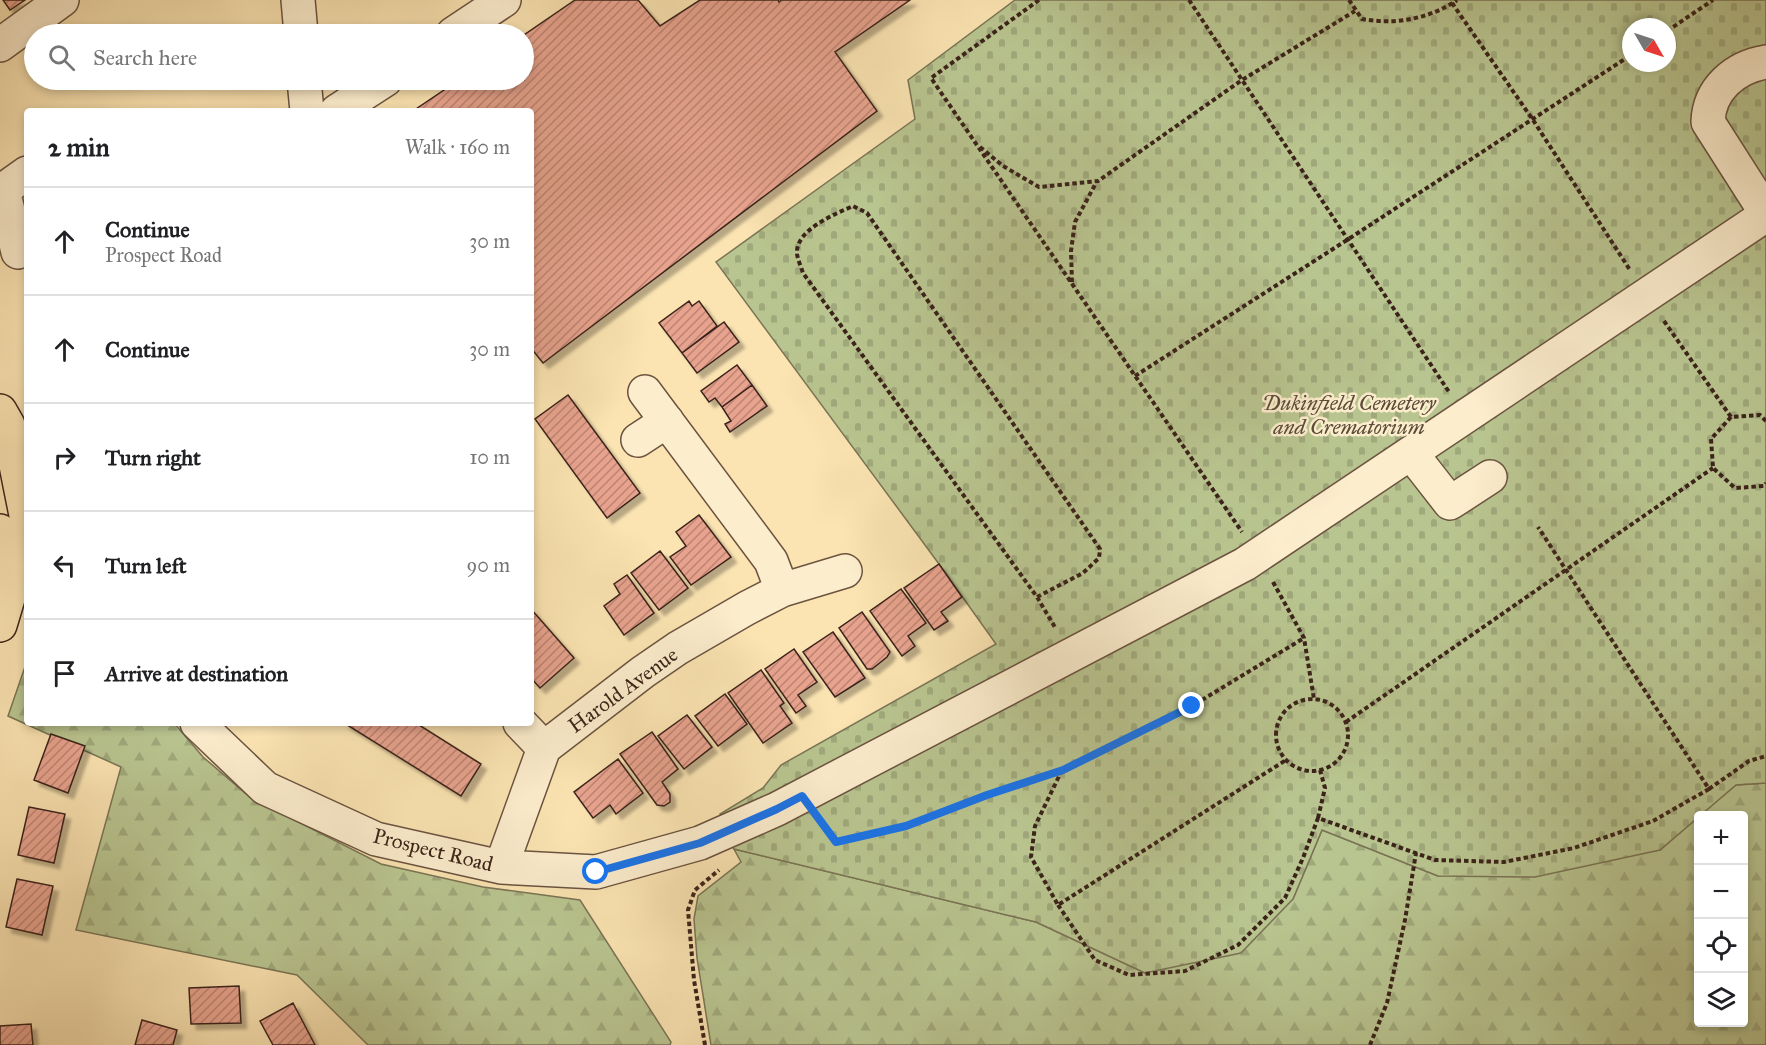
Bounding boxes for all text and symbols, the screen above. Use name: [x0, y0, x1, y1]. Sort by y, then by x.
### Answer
north arrow: [1622, 18, 1676, 72]
search box: [24, 24, 534, 90]
icon: search: [45, 41, 78, 74]
text: Search here: [93, 44, 197, 71]
text: 2 min: [48, 131, 109, 163]
text: Walk · 160 m: [405, 135, 510, 159]
text: Continue: [105, 216, 190, 243]
icon: ahead: [48, 225, 81, 258]
text: 30 m: [469, 229, 510, 253]
text: Prospect Road: [105, 243, 222, 267]
icon: ahead: [48, 333, 81, 366]
text: Continue: [105, 336, 190, 363]
text: 30 m: [469, 337, 510, 361]
park label: Dukinfield Cemetery and Crematorium: [1262, 390, 1437, 440]
icon: right: [48, 441, 81, 474]
text: Turn right: [105, 444, 201, 471]
text: 10 m: [469, 445, 510, 469]
icon: left: [48, 549, 81, 582]
text: Turn left: [105, 552, 187, 579]
text: 90 m: [467, 553, 510, 577]
street label: Harold Avenue: [563, 641, 683, 738]
icon: arrive: [48, 657, 81, 690]
text: Arrive at destination: [105, 660, 288, 687]
route end: [1178, 692, 1204, 718]
map controls: [1694, 811, 1748, 1027]
button: +: [1694, 811, 1748, 865]
street label: Prospect Road: [370, 823, 496, 878]
route start: [582, 858, 608, 884]
button: −: [1694, 865, 1748, 919]
button: locate: [1694, 919, 1748, 973]
button: layers: [1694, 973, 1748, 1027]

